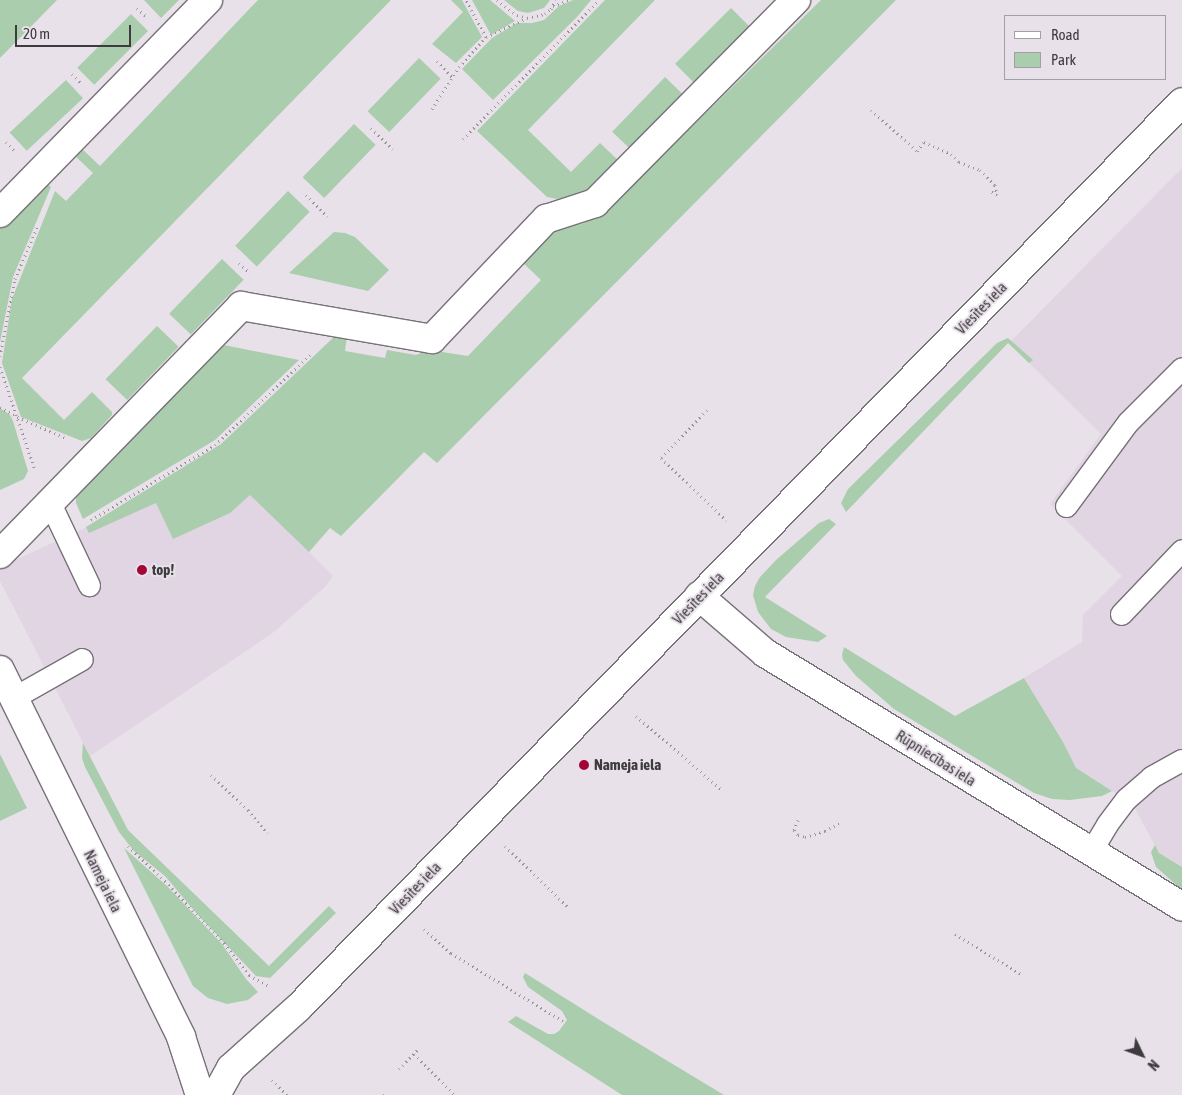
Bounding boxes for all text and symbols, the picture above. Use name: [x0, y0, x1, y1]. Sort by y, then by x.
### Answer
scale bar: [18, 15, 134, 47]
legend: [1004, 15, 1167, 80]
text: 20 m: [23, 25, 50, 42]
text: Road: [1051, 26, 1080, 43]
text: Park: [1051, 51, 1076, 68]
street label: Viesītes iela: [952, 278, 1010, 338]
place label: top!: [152, 561, 174, 579]
marker: top!: [136, 564, 148, 576]
street label: Viesītes iela: [669, 568, 727, 628]
street label: Rūpniecības iela: [893, 726, 979, 790]
place label: Nameja iela: [594, 756, 661, 774]
marker: Nameja iela: [578, 759, 590, 771]
street label: Nameja iela: [80, 847, 126, 915]
street label: Viesītes iela: [386, 858, 444, 918]
north arrow: [1117, 1030, 1167, 1080]
text: N: [1144, 1057, 1162, 1073]

